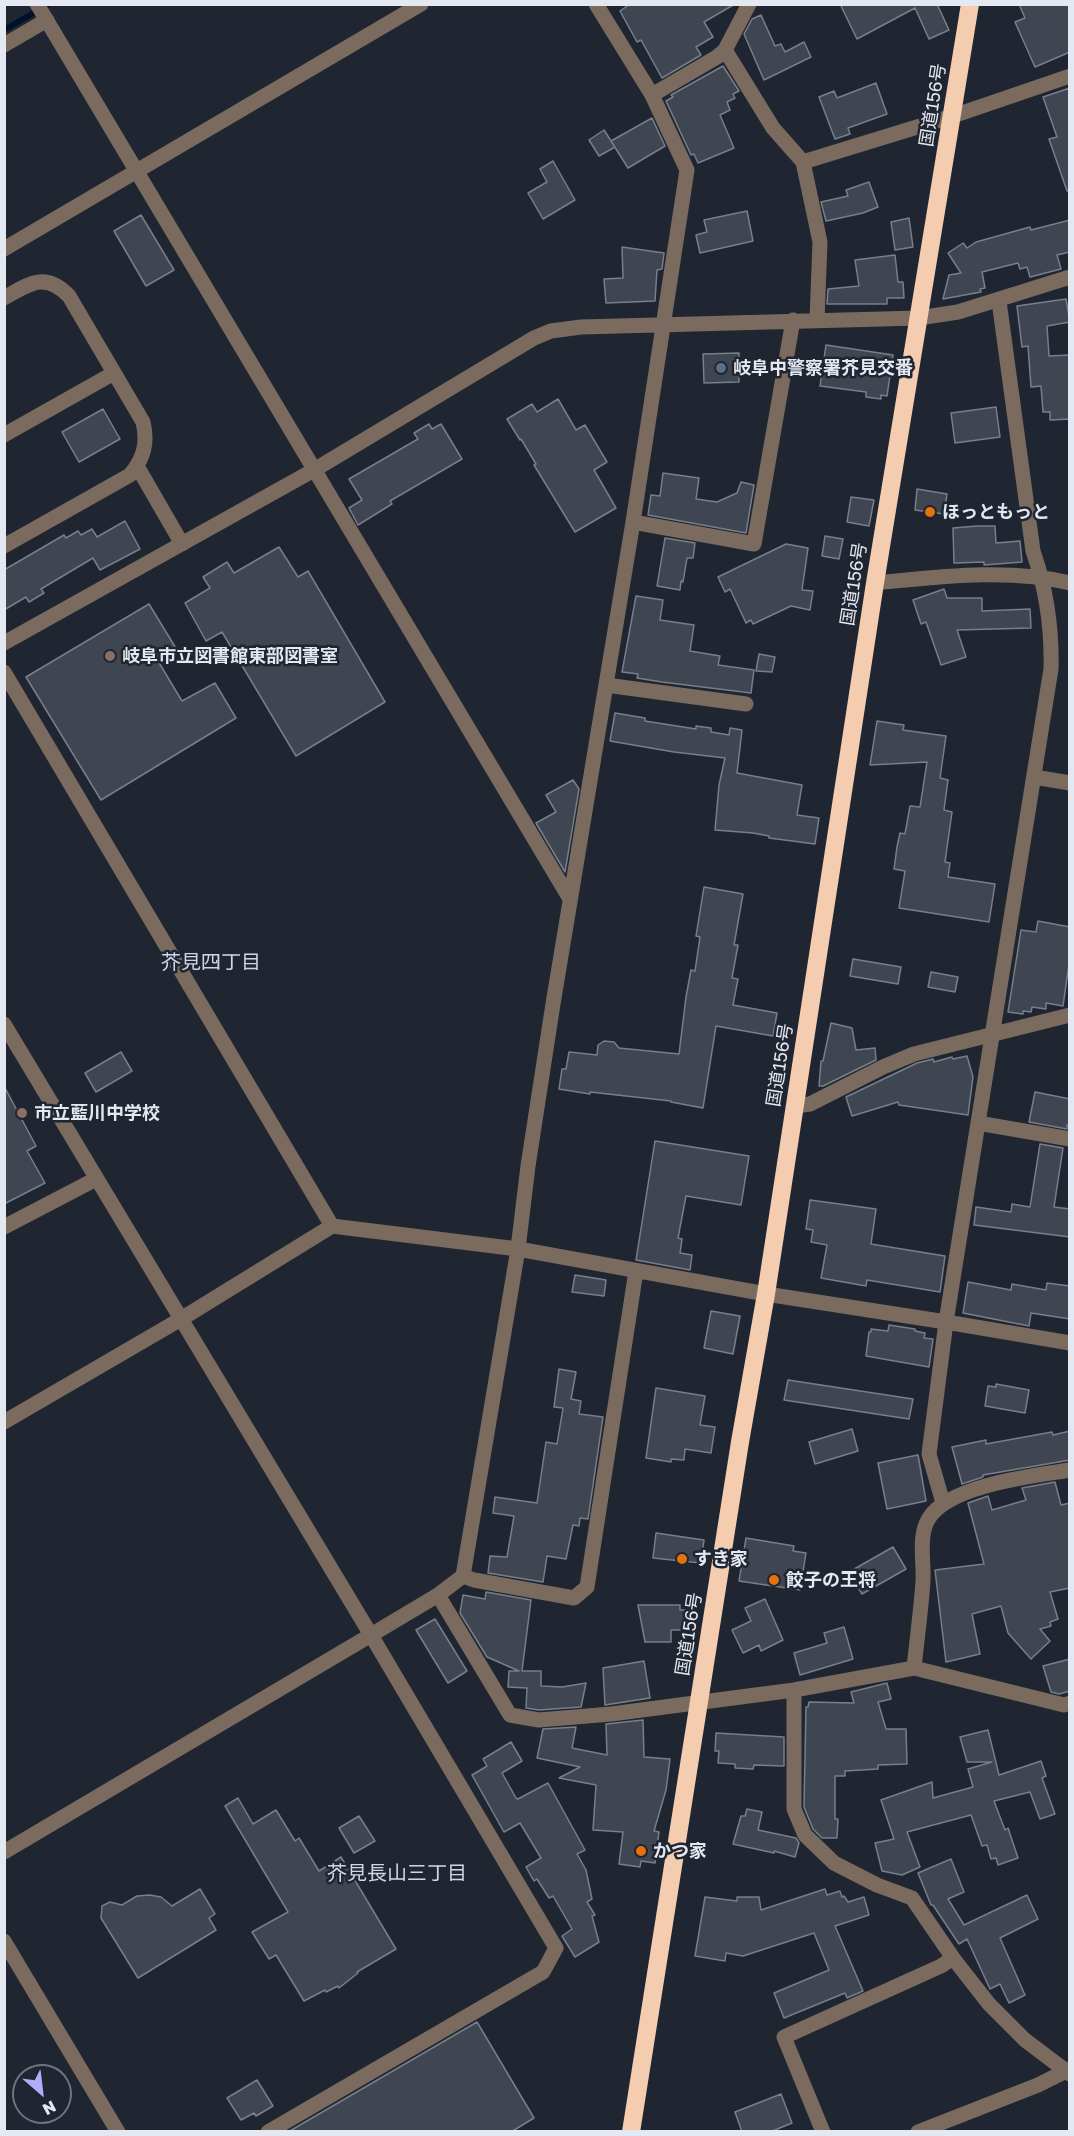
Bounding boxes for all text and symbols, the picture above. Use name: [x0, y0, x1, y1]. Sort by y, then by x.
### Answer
street label: 国道156号: [916, 62, 950, 148]
place label: 岐阜中警察署芥見交番: [733, 357, 913, 379]
marker: 岐阜中警察署芥見交番: [714, 361, 728, 375]
place label: ほっともっと: [942, 501, 1050, 523]
marker: ほっともっと: [923, 505, 937, 519]
street label: 国道156号: [837, 541, 871, 627]
place label: 岐阜市立図書館東部図書室: [122, 645, 338, 667]
marker: 岐阜市立図書館東部図書室: [103, 649, 117, 663]
district label: 芥見四丁目: [161, 951, 261, 975]
street label: 国道156号: [763, 1022, 797, 1108]
place label: 市立藍川中学校: [34, 1102, 160, 1124]
marker: 市立藍川中学校: [15, 1106, 29, 1120]
place label: すき家: [694, 1548, 748, 1570]
marker: すき家: [675, 1552, 689, 1566]
place label: 餃子の王将: [786, 1569, 876, 1591]
marker: 餃子の王将: [767, 1573, 781, 1587]
street label: 国道156号: [672, 1591, 706, 1677]
place label: かつ家: [653, 1840, 707, 1862]
marker: かつ家: [634, 1844, 648, 1858]
district label: 芥見長山三丁目: [327, 1862, 467, 1886]
north arrow: [12, 2064, 72, 2124]
text: N: [39, 2096, 60, 2120]

